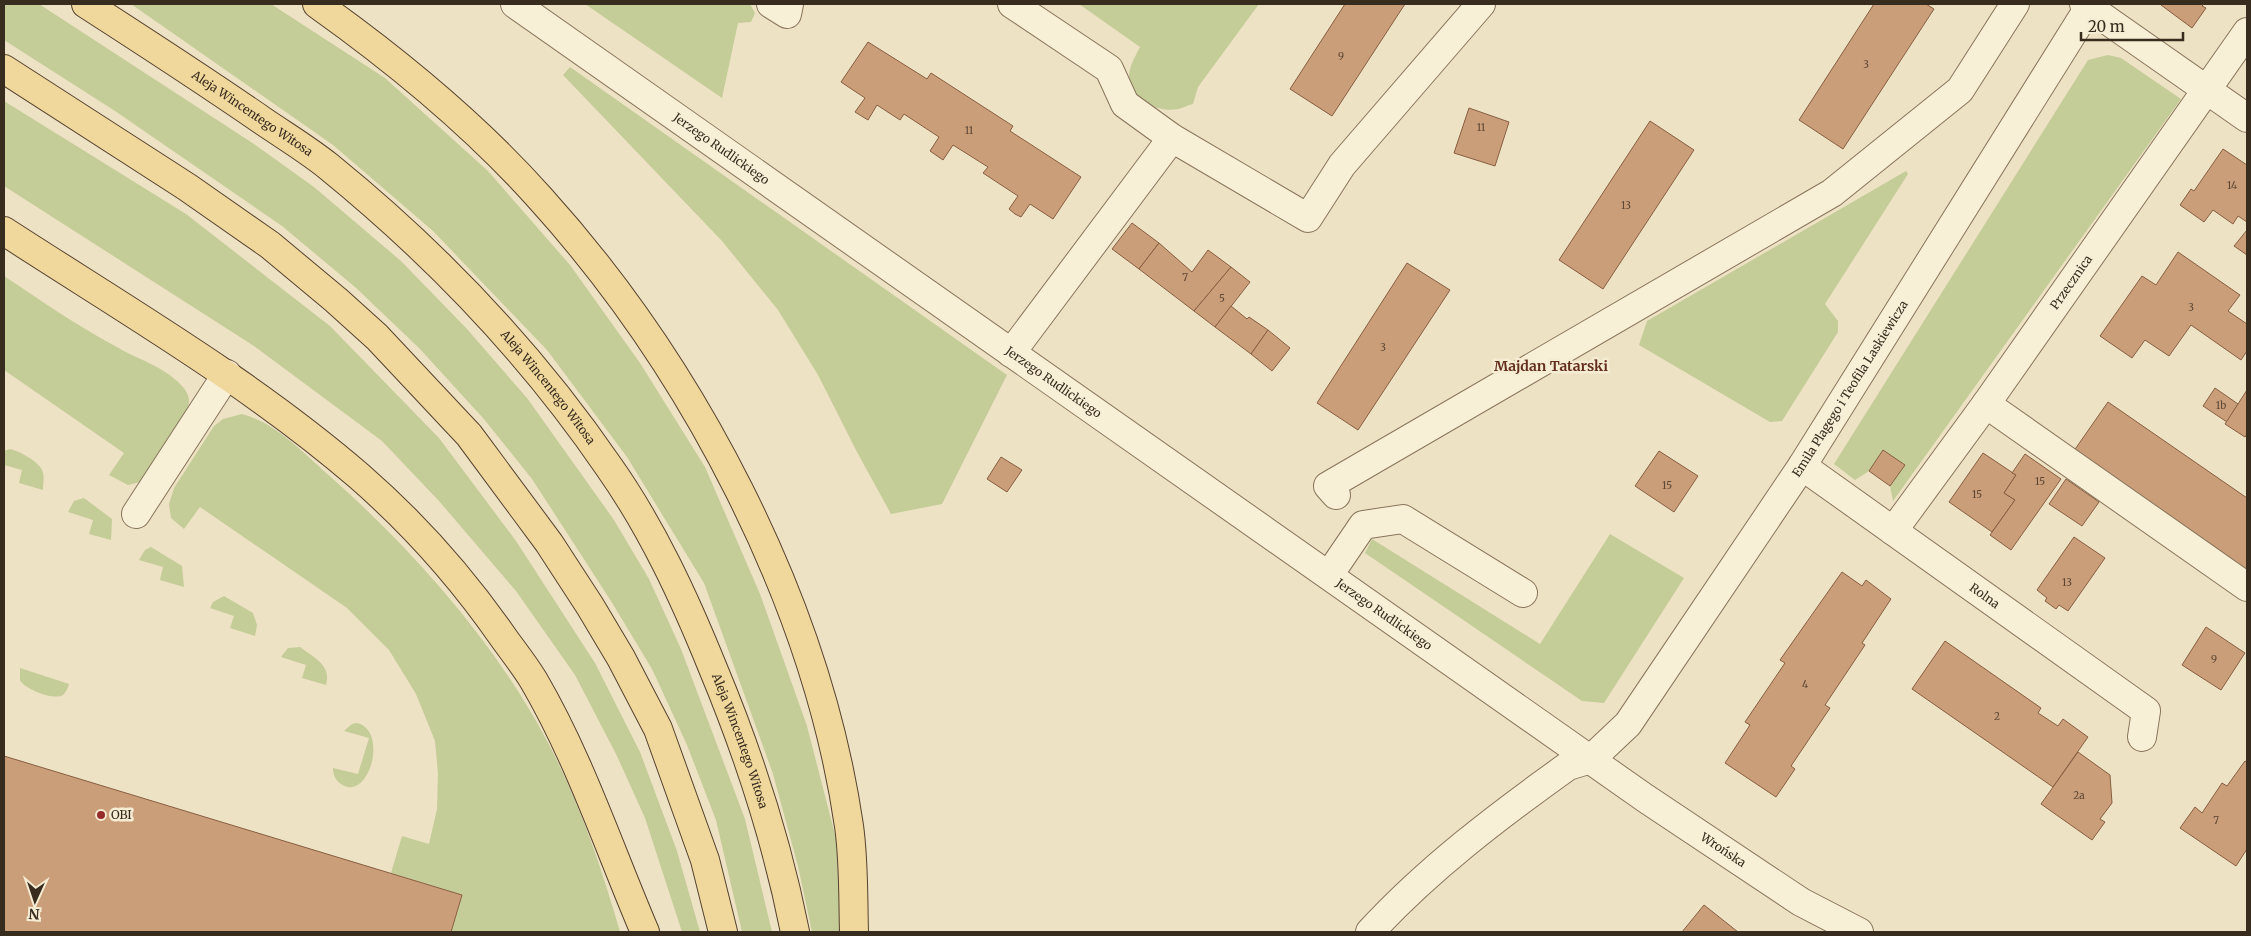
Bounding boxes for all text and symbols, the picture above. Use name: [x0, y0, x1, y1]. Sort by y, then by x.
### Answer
scale bar: [2081, 10, 2184, 42]
text: 20 m: [2088, 17, 2125, 36]
house number: 9: [1338, 50, 1344, 63]
house number: 3: [1863, 58, 1869, 71]
street label: Aleja Wincentego Witosa: [188, 67, 316, 160]
street label: Jerzego Rudlickiego: [670, 109, 772, 187]
house number: 11: [1477, 121, 1486, 134]
house number: 11: [965, 124, 974, 137]
house number: 14: [2227, 179, 2237, 192]
house number: 13: [1621, 199, 1631, 212]
street label: Przecznica: [2047, 252, 2095, 312]
house number: 7: [1182, 271, 1188, 284]
house number: 5: [1219, 292, 1225, 305]
street label: Emila Plagego i Teofila Laskiewicza: [1789, 297, 1911, 480]
house number: 3: [2188, 301, 2194, 314]
street label: Aleja Wincentego Witosa: [497, 326, 599, 448]
house number: 3: [1380, 341, 1386, 354]
street label: Jerzego Rudlickiego: [1002, 342, 1105, 421]
district label: Majdan Tatarski: [1494, 357, 1608, 375]
house number: 1b: [2216, 399, 2226, 412]
house number: 15: [2035, 475, 2045, 488]
house number: 15: [1662, 479, 1672, 492]
house number: 15: [1972, 488, 1982, 501]
street label: Jerzego Rudlickiego: [1332, 575, 1435, 653]
house number: 13: [2062, 576, 2072, 589]
street label: Rolna: [1967, 580, 2003, 612]
house number: 9: [2211, 653, 2217, 666]
street label: Aleja Wincentego Witosa: [708, 670, 772, 811]
house number: 4: [1802, 678, 1808, 691]
house number: 2: [1994, 710, 2000, 723]
house number: 2a: [2073, 789, 2085, 802]
place label: OBI: [111, 807, 132, 822]
marker: OBI: [95, 809, 107, 821]
house number: 7: [2213, 814, 2219, 827]
street label: Wrońska: [1697, 829, 1749, 871]
north arrow: [10, 876, 60, 926]
text: N: [28, 905, 40, 923]

